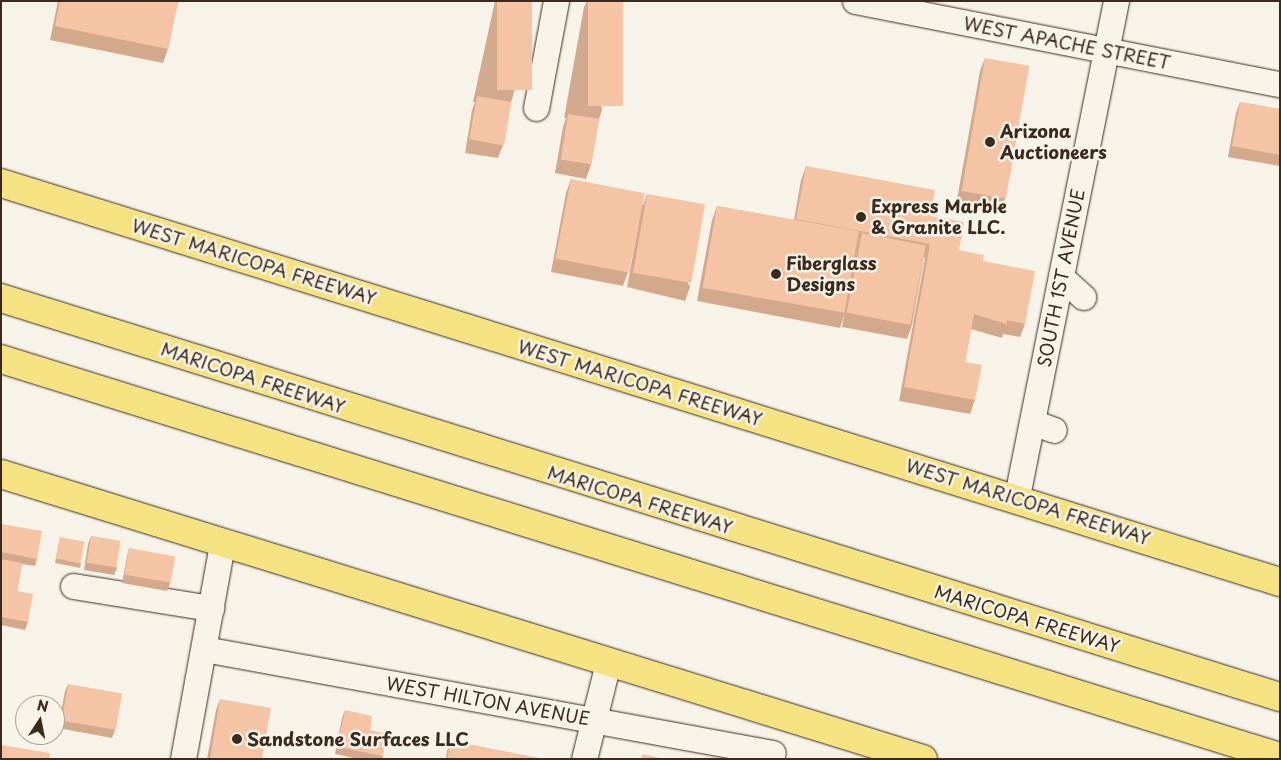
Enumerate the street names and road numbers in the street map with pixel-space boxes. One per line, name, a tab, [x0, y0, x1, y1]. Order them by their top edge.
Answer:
street label: WEST APACHE STREET	[961, 12, 1173, 74]
street label: SOUTH 1ST AVENUE	[1033, 186, 1089, 370]
street label: WEST MARICOPA FREEWAY	[131, 215, 377, 309]
street label: WEST MARICOPA FREEWAY	[517, 336, 763, 430]
street label: MARICOPA FREEWAY	[159, 338, 347, 418]
street label: WEST MARICOPA FREEWAY	[905, 455, 1151, 549]
street label: MARICOPA FREEWAY	[546, 462, 734, 538]
street label: MARICOPA FREEWAY	[933, 581, 1121, 657]
street label: WEST HILTON AVENUE	[384, 672, 592, 730]

